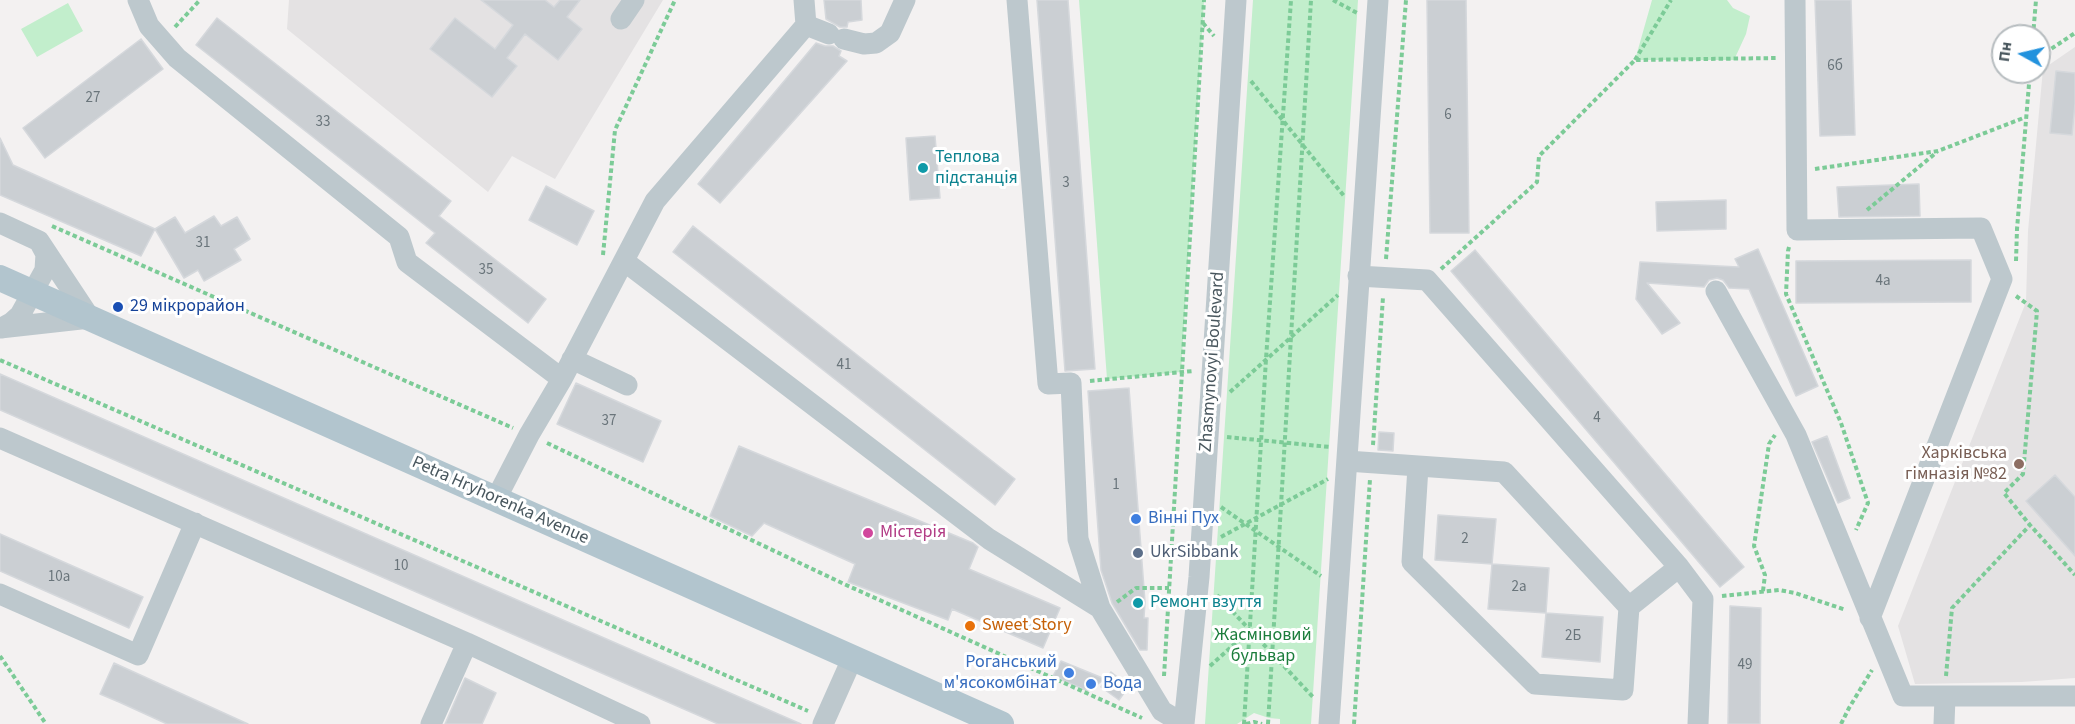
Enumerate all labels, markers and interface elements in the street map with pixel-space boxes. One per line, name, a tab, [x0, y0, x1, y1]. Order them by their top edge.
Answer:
north arrow	[1991, 24, 2051, 84]
text: Пн	[1993, 40, 2017, 63]
house number: 6б	[1827, 58, 1843, 76]
house number: 27	[86, 90, 100, 108]
house number: 6	[1444, 107, 1452, 125]
house number: 33	[316, 114, 330, 132]
place label: Теплова підстанція	[935, 147, 1018, 190]
marker: Теплова підстанція	[916, 161, 930, 175]
house number: 3	[1062, 175, 1070, 193]
house number: 31	[196, 235, 210, 253]
house number: 35	[479, 262, 493, 280]
street label: Zhasmynovyi Boulevard	[1196, 271, 1230, 453]
house number: 4а	[1875, 273, 1891, 291]
place label: 29 мікрорайон	[130, 296, 245, 318]
marker: 29 мікрорайон	[111, 300, 125, 314]
house number: 41	[837, 357, 851, 375]
house number: 4	[1593, 410, 1601, 428]
house number: 37	[602, 413, 616, 431]
place label: Харківська гімназія №82	[1905, 443, 2007, 486]
street label: Petra Hryhorenka Аvenue	[408, 452, 592, 550]
marker: Харківська гімназія №82	[2012, 457, 2026, 471]
house number: 1	[1112, 477, 1120, 495]
place label: Вінні Пух	[1148, 508, 1219, 530]
marker: Вінні Пух	[1129, 512, 1143, 526]
place label: Містерія	[880, 522, 946, 544]
marker: Містерія	[861, 526, 875, 540]
house number: 2	[1461, 531, 1469, 549]
place label: UkrSibbank	[1150, 542, 1238, 564]
marker: UkrSibbank	[1131, 546, 1145, 560]
house number: 10	[394, 558, 408, 576]
house number: 10а	[48, 569, 70, 587]
house number: 2а	[1511, 579, 1527, 597]
place label: Ремонт взуття	[1150, 592, 1262, 614]
marker: Ремонт взуття	[1131, 596, 1145, 610]
place label: Sweet Story	[982, 615, 1072, 637]
marker: Sweet Story	[963, 619, 977, 633]
park label: Жасміновий бульвар	[1214, 625, 1312, 668]
house number: 2Б	[1565, 628, 1581, 646]
place label: Роганський м'ясокомбінат	[944, 652, 1057, 694]
house number: 49	[1738, 657, 1752, 675]
marker: Роганський м'ясокомбінат	[1062, 666, 1076, 680]
place label: Вода	[1103, 673, 1142, 695]
marker: Вода	[1084, 677, 1098, 691]

